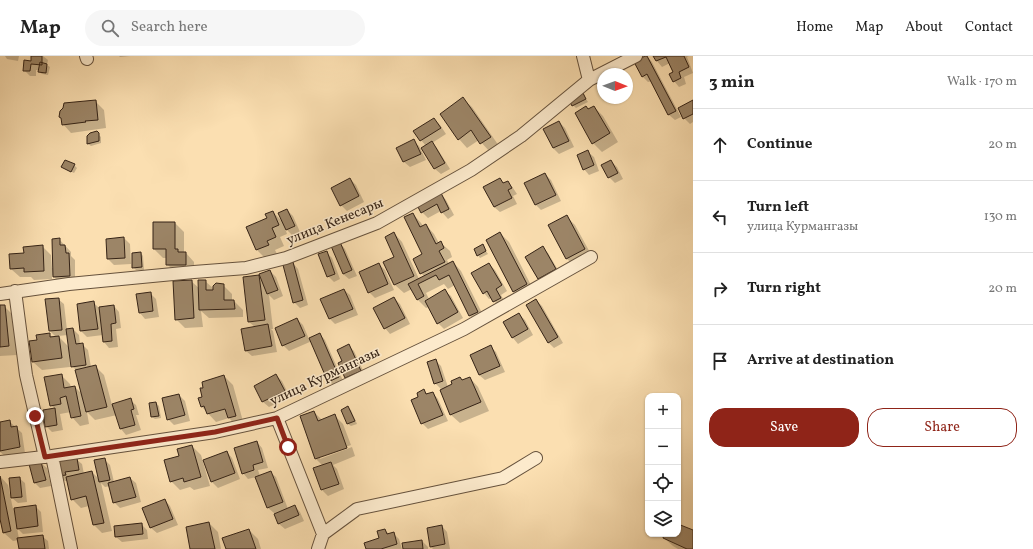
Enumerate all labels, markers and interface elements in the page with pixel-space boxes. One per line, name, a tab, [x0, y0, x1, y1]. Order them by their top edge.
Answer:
search box	[85, 10, 365, 46]
text: Map	[20, 15, 61, 41]
icon: search	[99, 17, 121, 39]
text: Search here	[131, 17, 208, 38]
text: Home	[796, 18, 833, 37]
text: Map	[855, 18, 883, 37]
text: About	[905, 18, 943, 37]
text: Contact	[965, 18, 1013, 37]
north arrow	[597, 68, 633, 104]
text: 3 min	[709, 71, 755, 94]
text: Walk · 170 m	[947, 73, 1017, 91]
icon: ahead	[709, 134, 731, 156]
text: Continue	[747, 134, 812, 155]
text: 20 m	[988, 136, 1017, 154]
street label: улица Кенесары	[284, 194, 387, 250]
text: Turn left	[747, 197, 809, 218]
icon: left	[709, 206, 731, 228]
text: 130 m	[984, 208, 1017, 226]
text: улица Курмангазы	[747, 218, 858, 236]
icon: right	[709, 278, 731, 300]
text: Turn right	[747, 278, 821, 299]
text: 20 m	[988, 280, 1017, 298]
street label: улица Курмангазы	[267, 343, 383, 411]
icon: arrive	[709, 350, 731, 372]
text: Arrive at destination	[747, 350, 894, 371]
map controls	[645, 393, 681, 537]
button: +	[645, 393, 681, 429]
route end	[26, 407, 44, 425]
button: Save	[709, 408, 859, 447]
button: Share	[867, 408, 1017, 447]
button: −	[645, 429, 681, 465]
route start	[279, 438, 297, 456]
button: locate	[645, 465, 681, 501]
button: layers	[645, 501, 681, 537]

